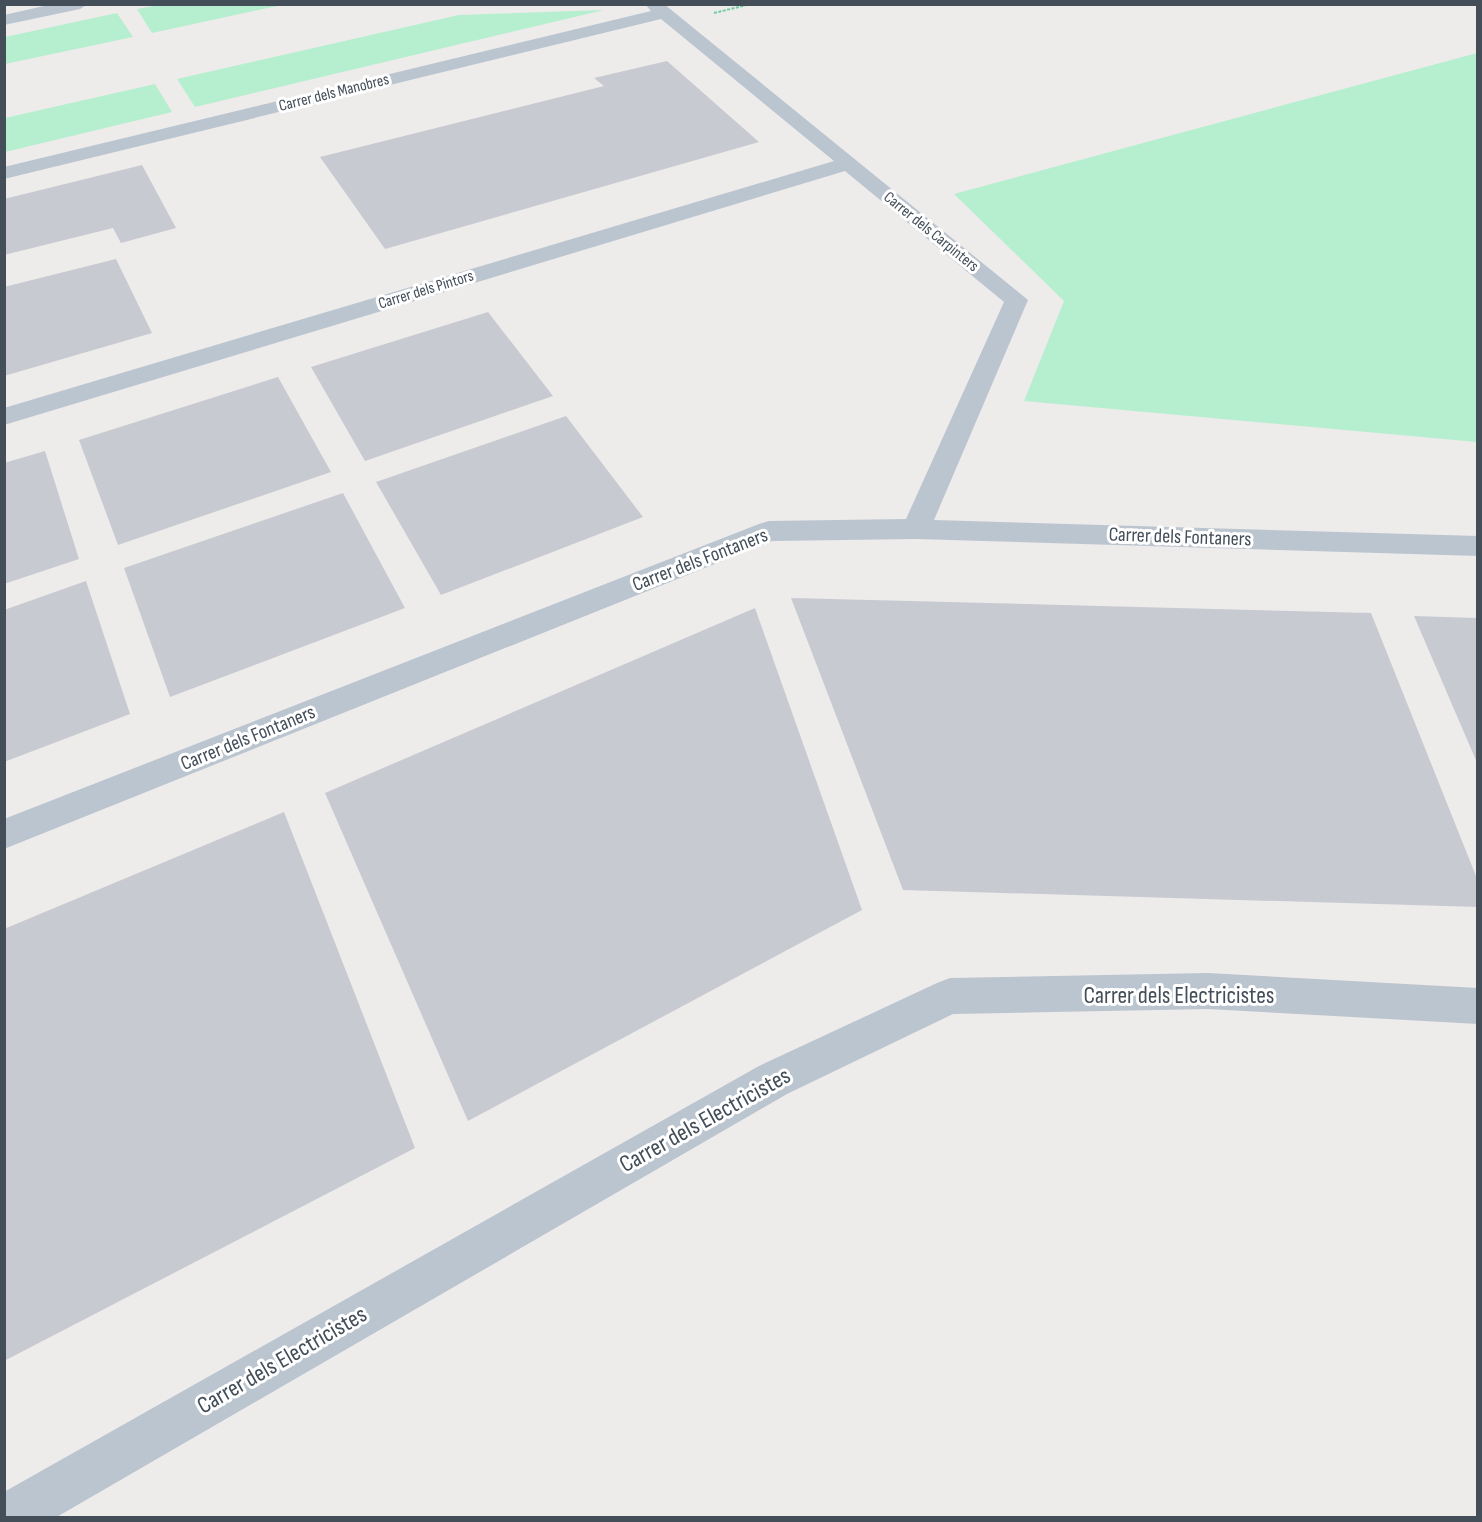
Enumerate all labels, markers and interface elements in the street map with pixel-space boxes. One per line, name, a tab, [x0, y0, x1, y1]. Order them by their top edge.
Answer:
street label: Carrer dels Manobres	[277, 70, 391, 116]
street label: Carrer dels Carpinters	[880, 188, 982, 276]
street label: Carrer dels Pintors	[376, 266, 476, 314]
street label: Carrer dels Fontaners	[629, 523, 771, 597]
street label: Carrer dels Fontaners	[1108, 523, 1252, 551]
street label: Carrer dels Fontaners	[177, 700, 319, 776]
street label: Carrer dels Electricistes	[1084, 981, 1274, 1010]
street label: Carrer dels Electricistes	[614, 1061, 796, 1179]
street label: Carrer dels Electricistes	[192, 1300, 372, 1420]

